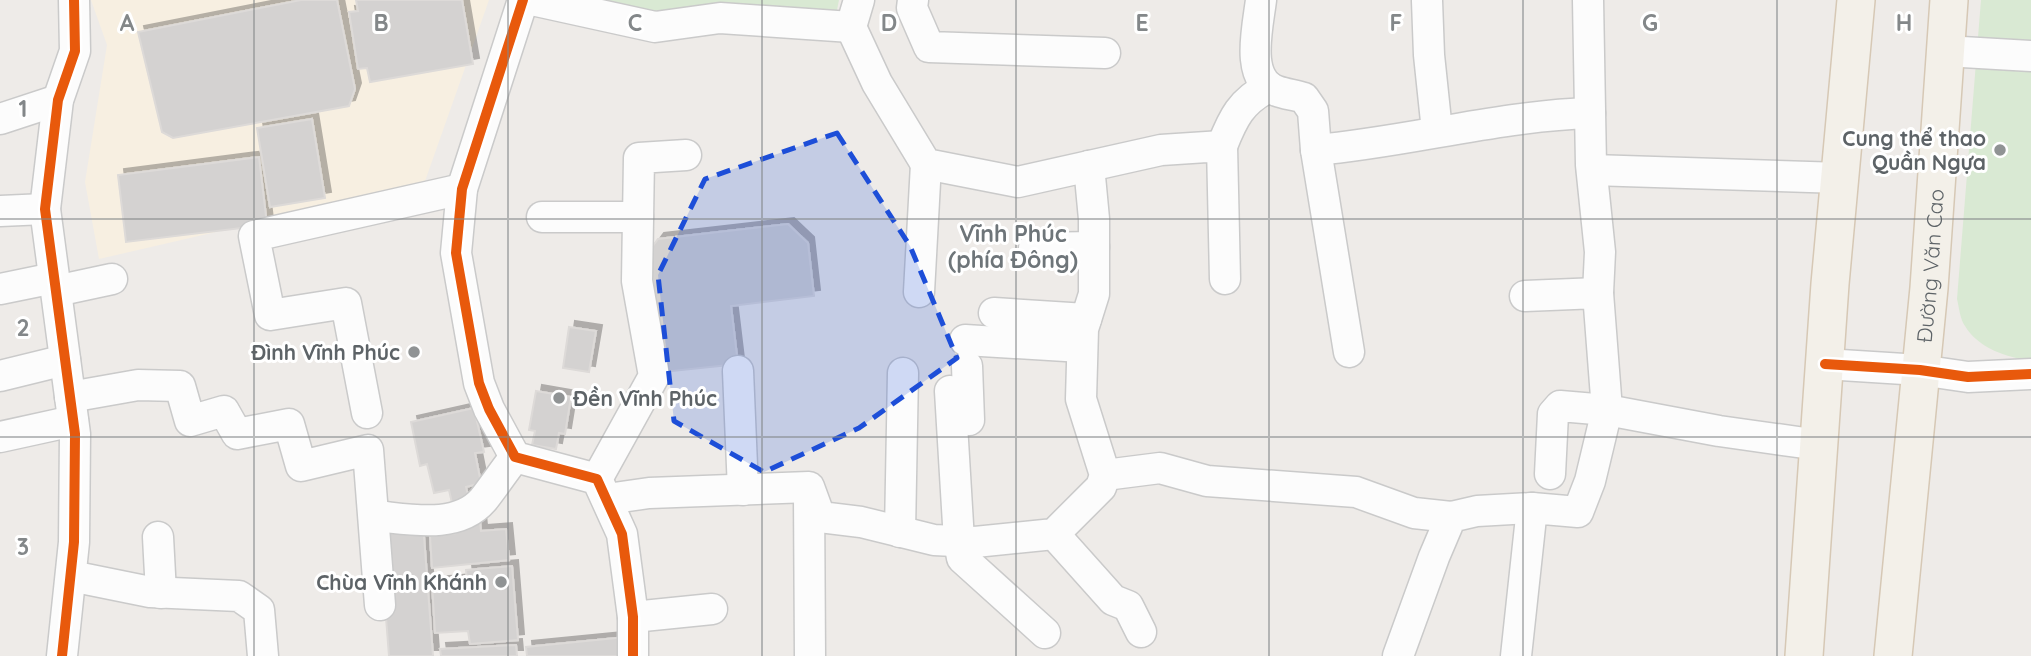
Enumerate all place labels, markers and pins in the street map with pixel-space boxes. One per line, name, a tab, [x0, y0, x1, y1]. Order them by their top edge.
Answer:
place label: Cung thể thao Quần Ngựa	[1842, 125, 1986, 175]
marker: Cung thể thao Quần Ngựa	[1992, 142, 2008, 158]
place label: Đình Vĩnh Phúc	[250, 339, 400, 365]
marker: Đình Vĩnh Phúc	[406, 344, 422, 360]
place label: Đền Vĩnh Phúc	[572, 385, 717, 411]
marker: Đền Vĩnh Phúc	[551, 390, 567, 406]
place label: Chùa Vĩnh Khánh	[316, 569, 487, 595]
marker: Chùa Vĩnh Khánh	[493, 574, 509, 590]

